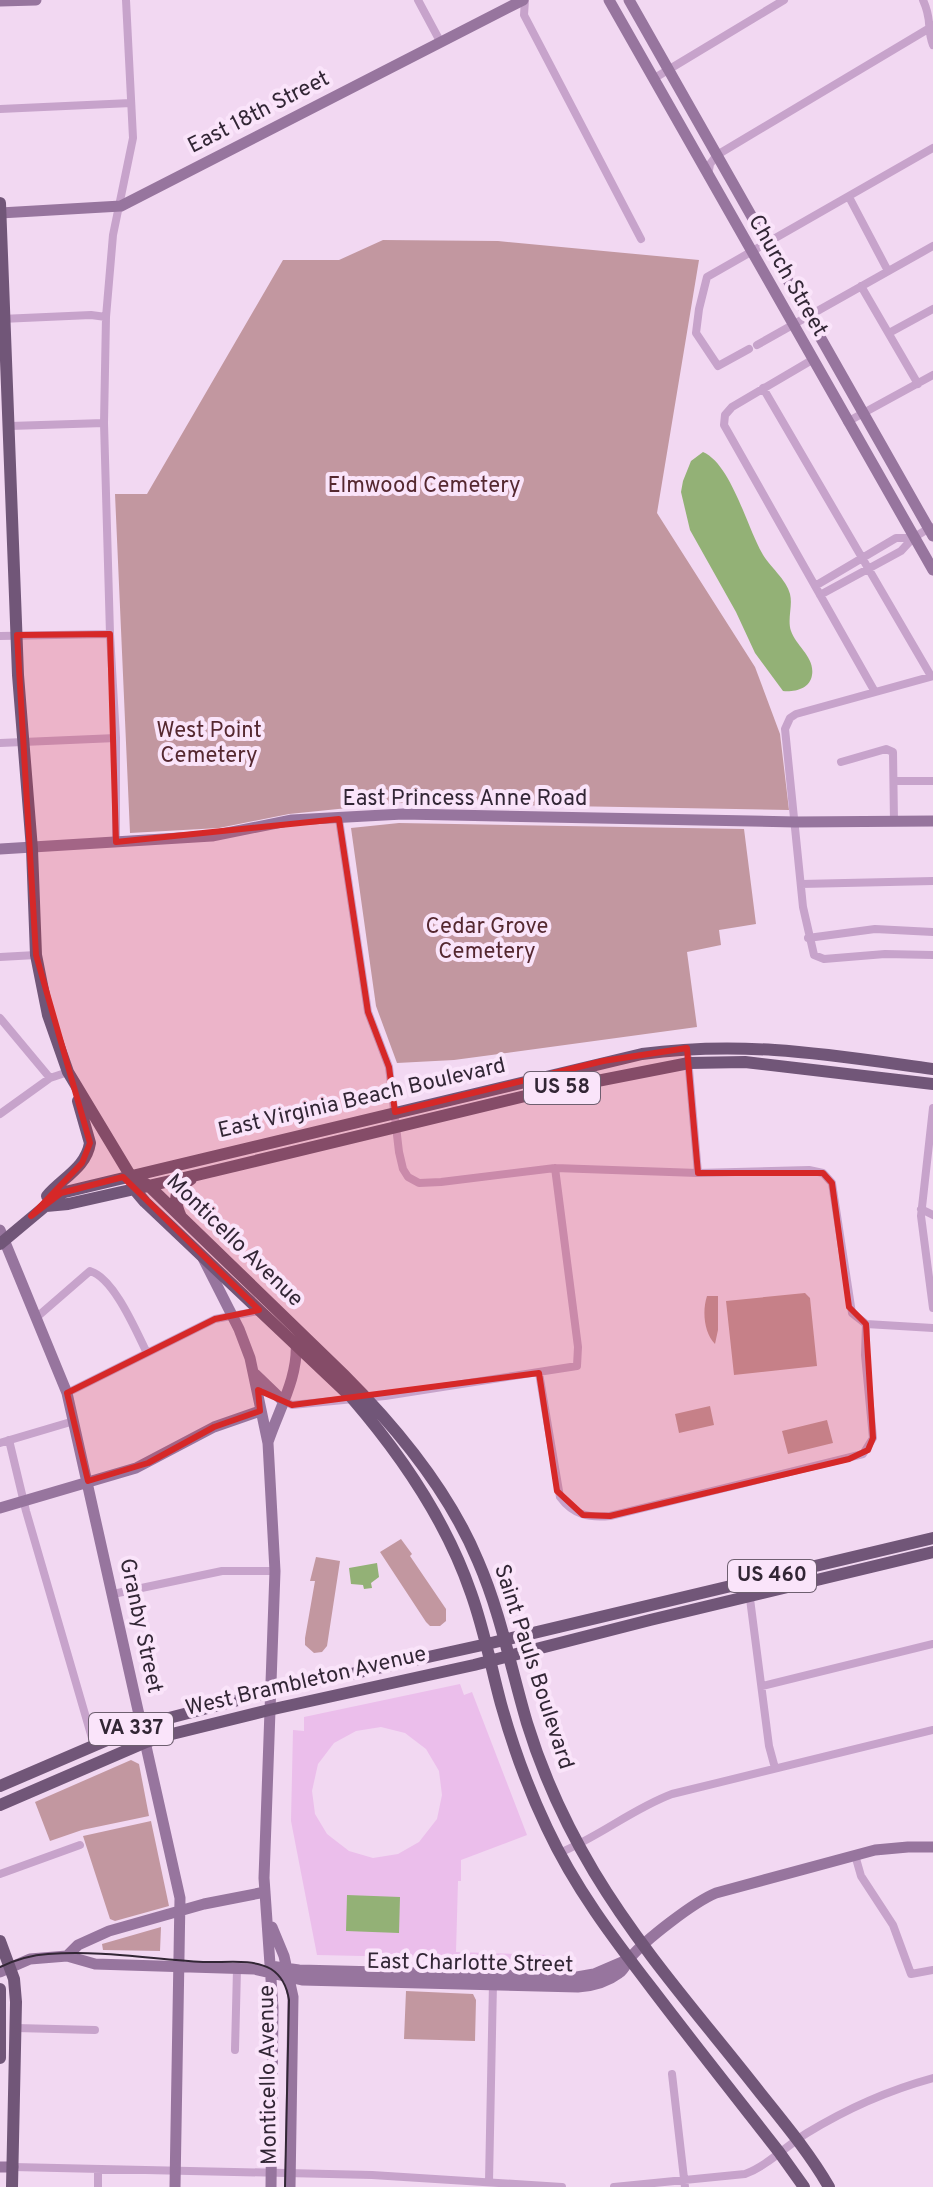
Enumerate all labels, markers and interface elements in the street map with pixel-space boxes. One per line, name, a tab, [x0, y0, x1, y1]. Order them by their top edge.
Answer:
street label: East 18th Street	[184, 66, 334, 160]
street label: Church Street	[741, 210, 833, 342]
park label: Elmwood Cemetery	[327, 473, 521, 500]
park label: West Point Cemetery	[156, 718, 262, 770]
street label: East Princess Anne Road	[343, 786, 587, 813]
park label: Cedar Grove Cemetery	[426, 914, 548, 966]
street label: East Virginia Beach Boulevard	[216, 1053, 508, 1145]
road number: US 58	[524, 1072, 600, 1104]
street label: Monticello Avenue	[160, 1169, 308, 1313]
street label: Granby Street	[113, 1556, 167, 1696]
road number: US 460	[728, 1560, 816, 1592]
street label: Saint Pauls Boulevard	[487, 1561, 579, 1773]
street label: West Brambleton Avenue	[183, 1641, 429, 1723]
road number: VA 337	[89, 1713, 173, 1745]
street label: East Charlotte Street	[366, 1949, 574, 1979]
street label: Monticello Avenue	[254, 1985, 284, 2165]

